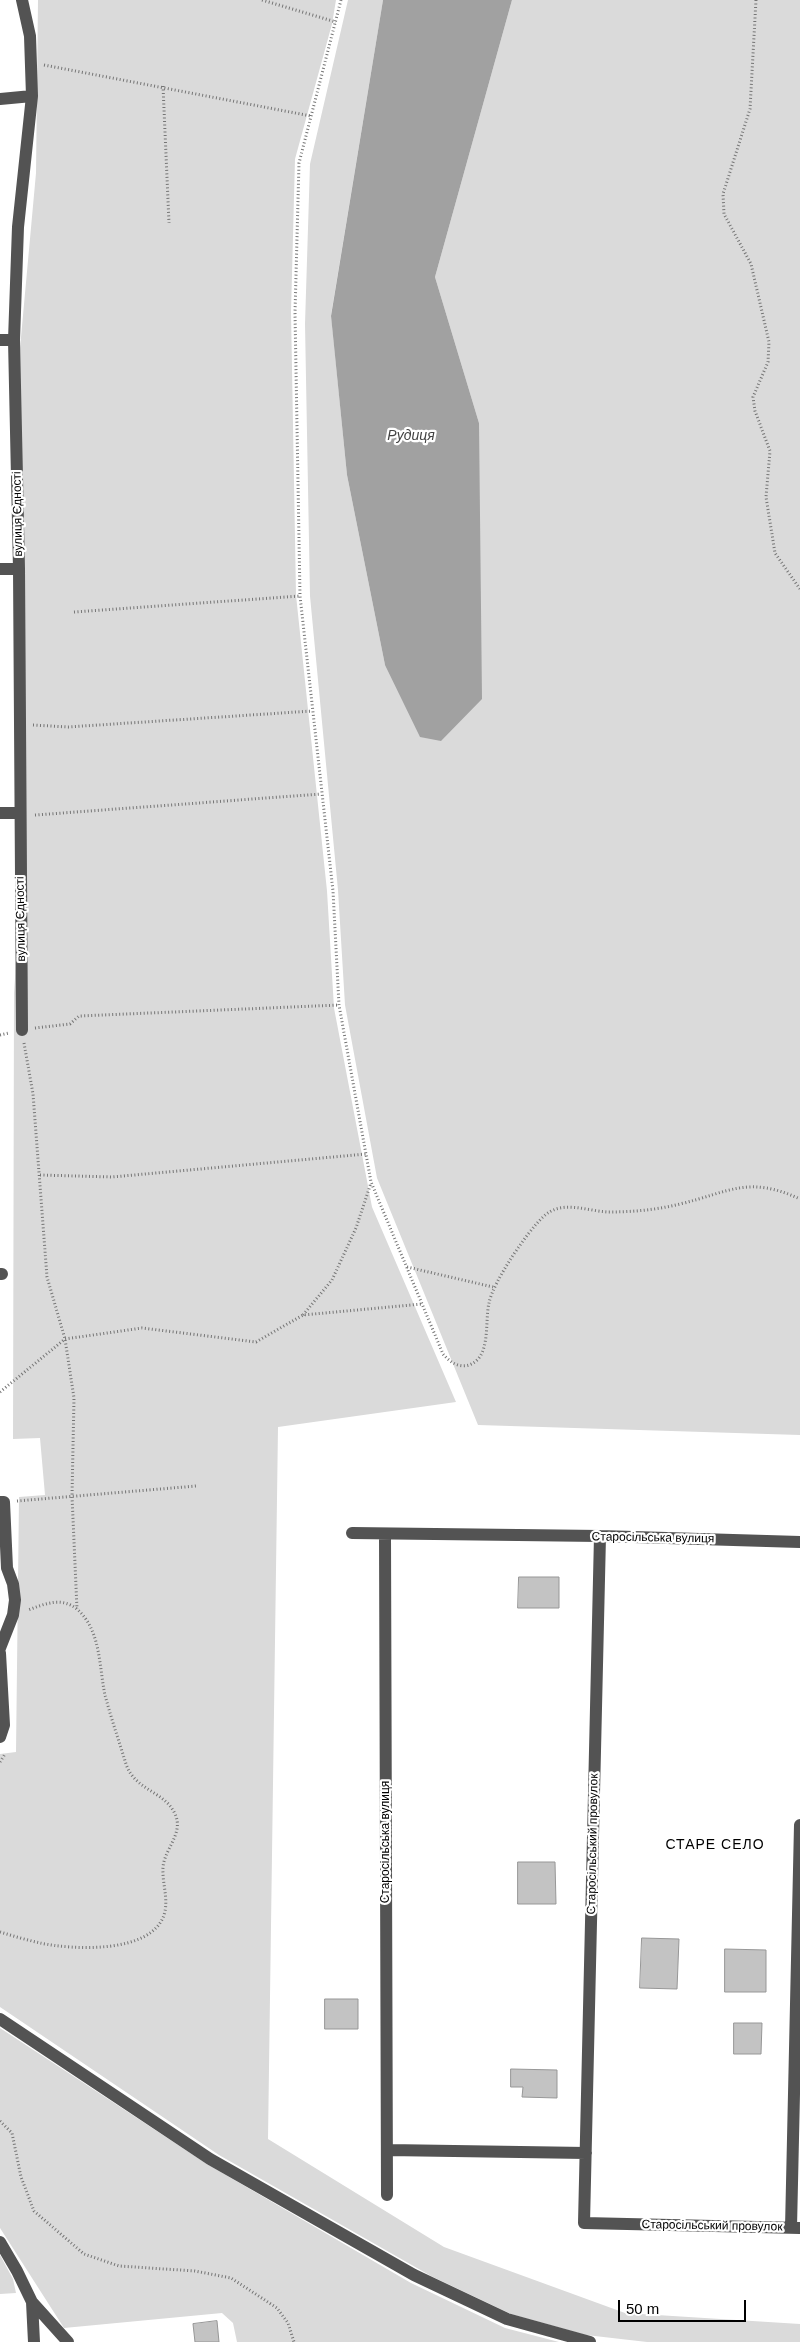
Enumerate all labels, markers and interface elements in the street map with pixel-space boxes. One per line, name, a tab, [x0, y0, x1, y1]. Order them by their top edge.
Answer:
water label: Рудиця	[387, 428, 435, 444]
street label: вулиця Єдності	[10, 471, 26, 557]
street label: вулиця Єдності	[13, 876, 29, 962]
street label: Старосільська вулиця	[592, 1530, 714, 1546]
street label: Старосільський провулок	[585, 1773, 601, 1915]
street label: Старосільська вулиця	[379, 1781, 393, 1903]
district label: СТАРЕ СЕЛО	[664, 1837, 766, 1853]
street label: Старосільський провулок	[641, 2218, 783, 2234]
scale bar	[620, 2290, 748, 2322]
text: 50 m	[626, 2300, 659, 2317]

